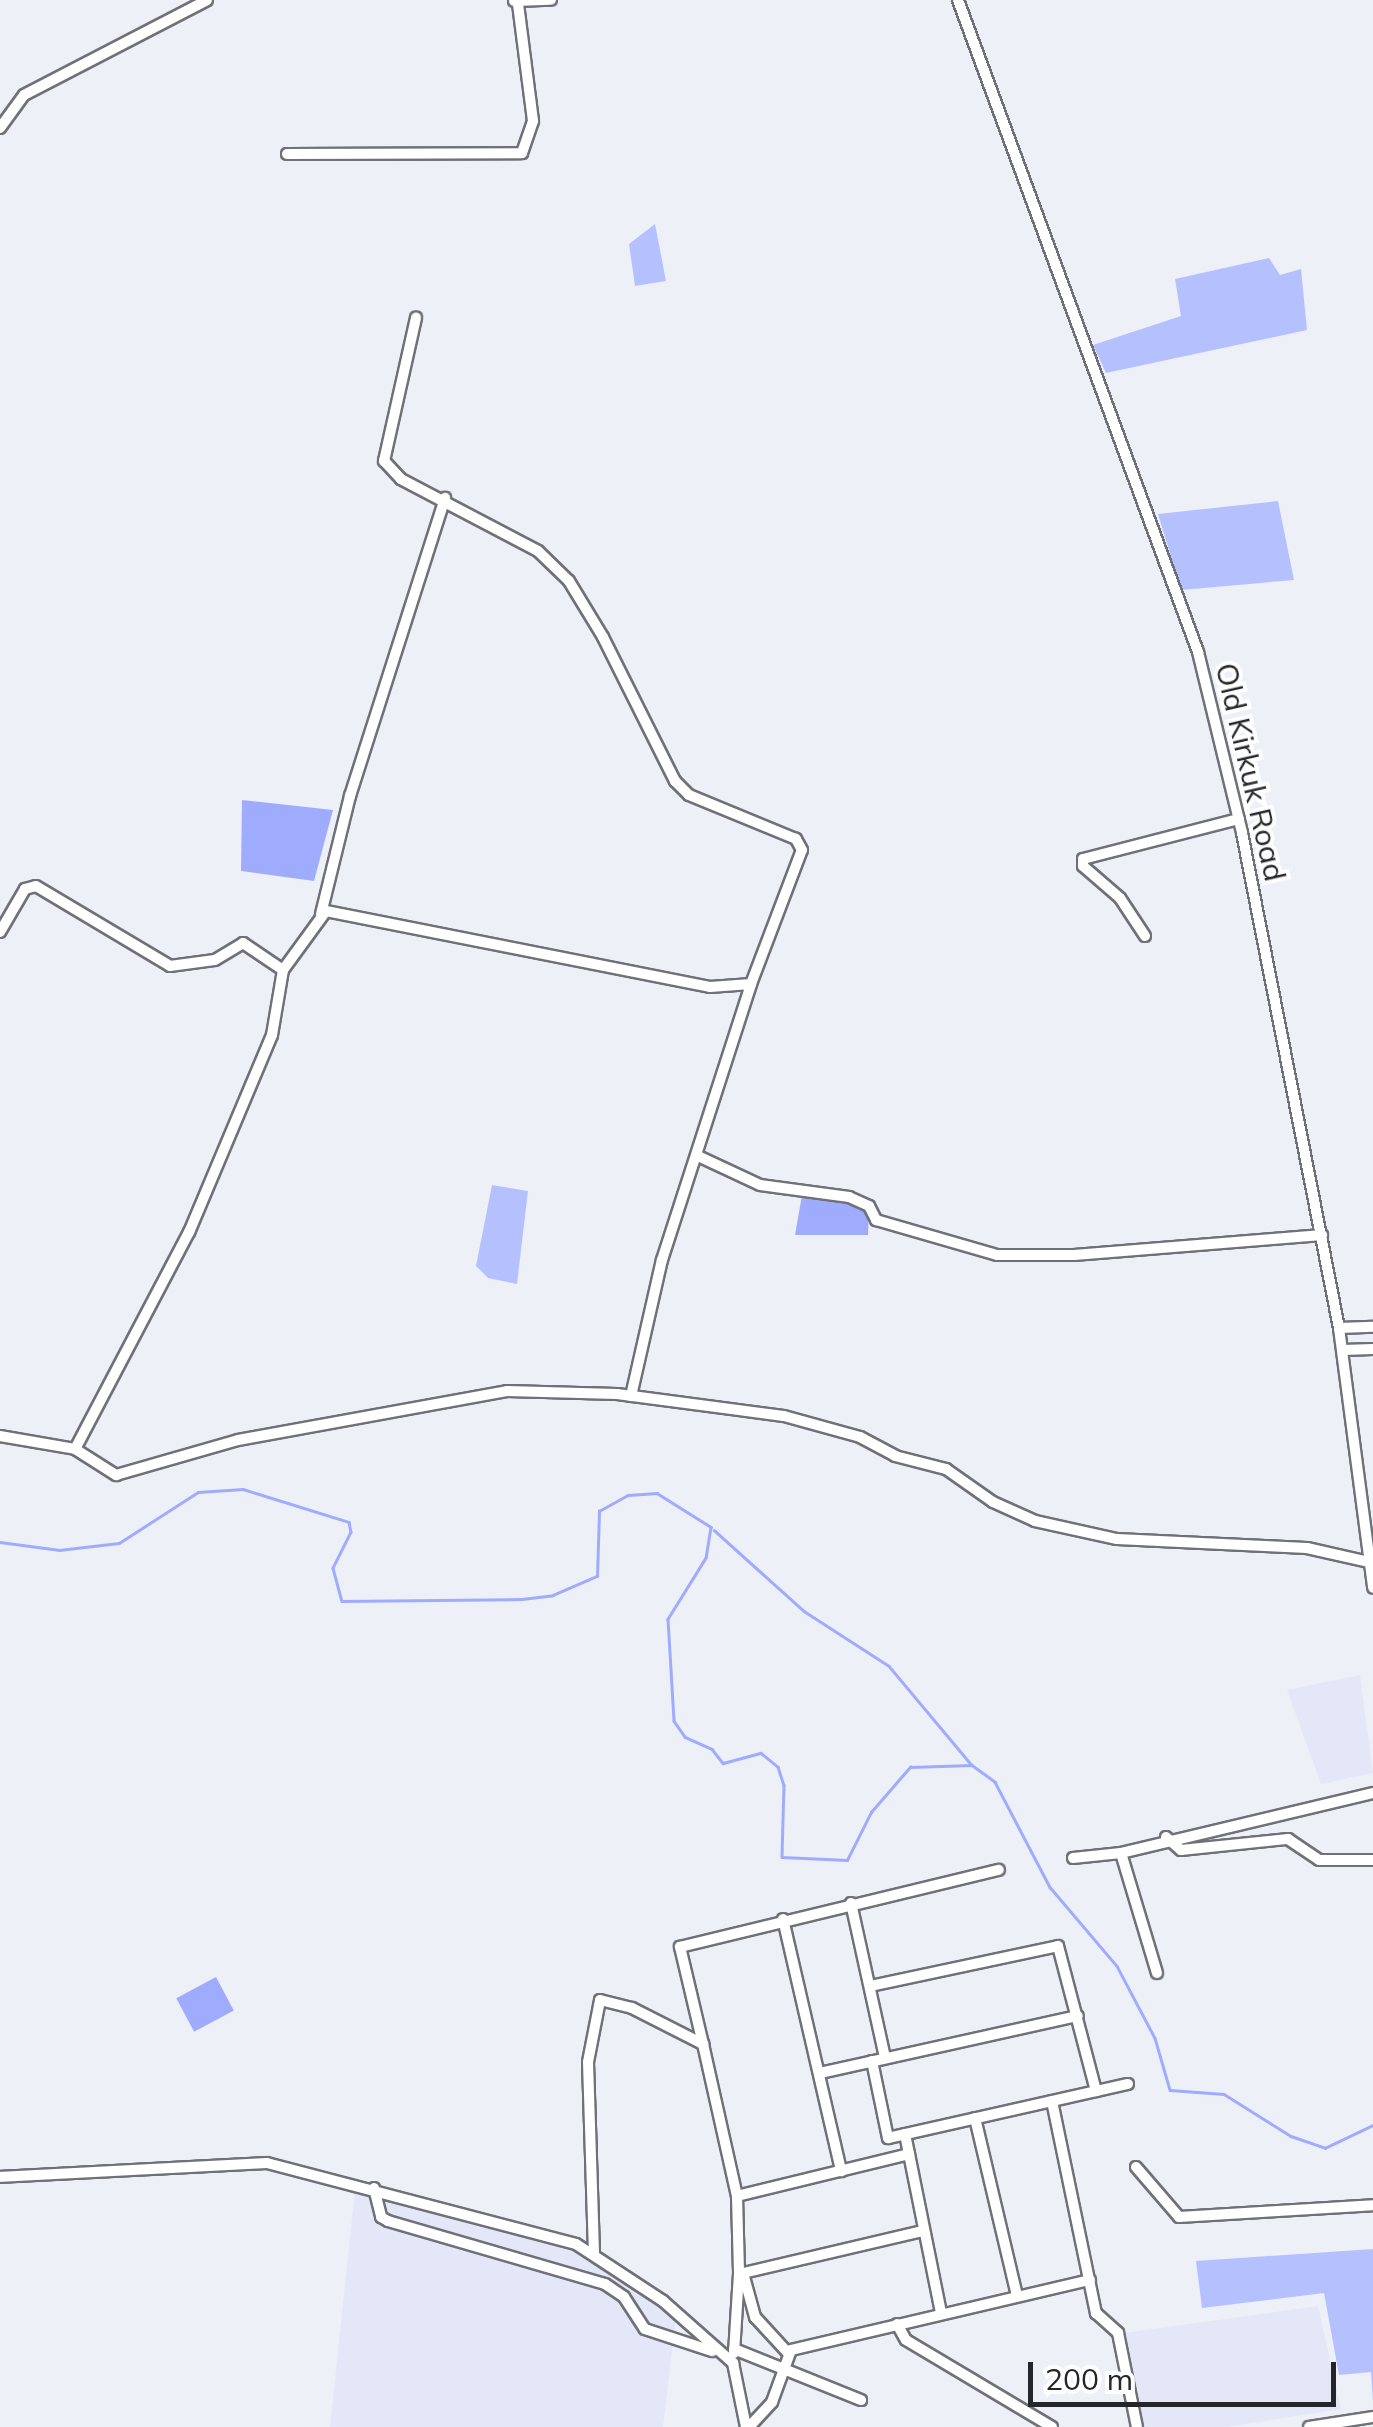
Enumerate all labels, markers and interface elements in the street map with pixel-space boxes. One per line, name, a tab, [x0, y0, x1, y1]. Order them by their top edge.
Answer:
street label: Old Kirkuk Road	[1208, 659, 1294, 885]
scale bar	[1033, 2342, 1340, 2404]
text: 200 m	[1045, 2360, 1133, 2398]

